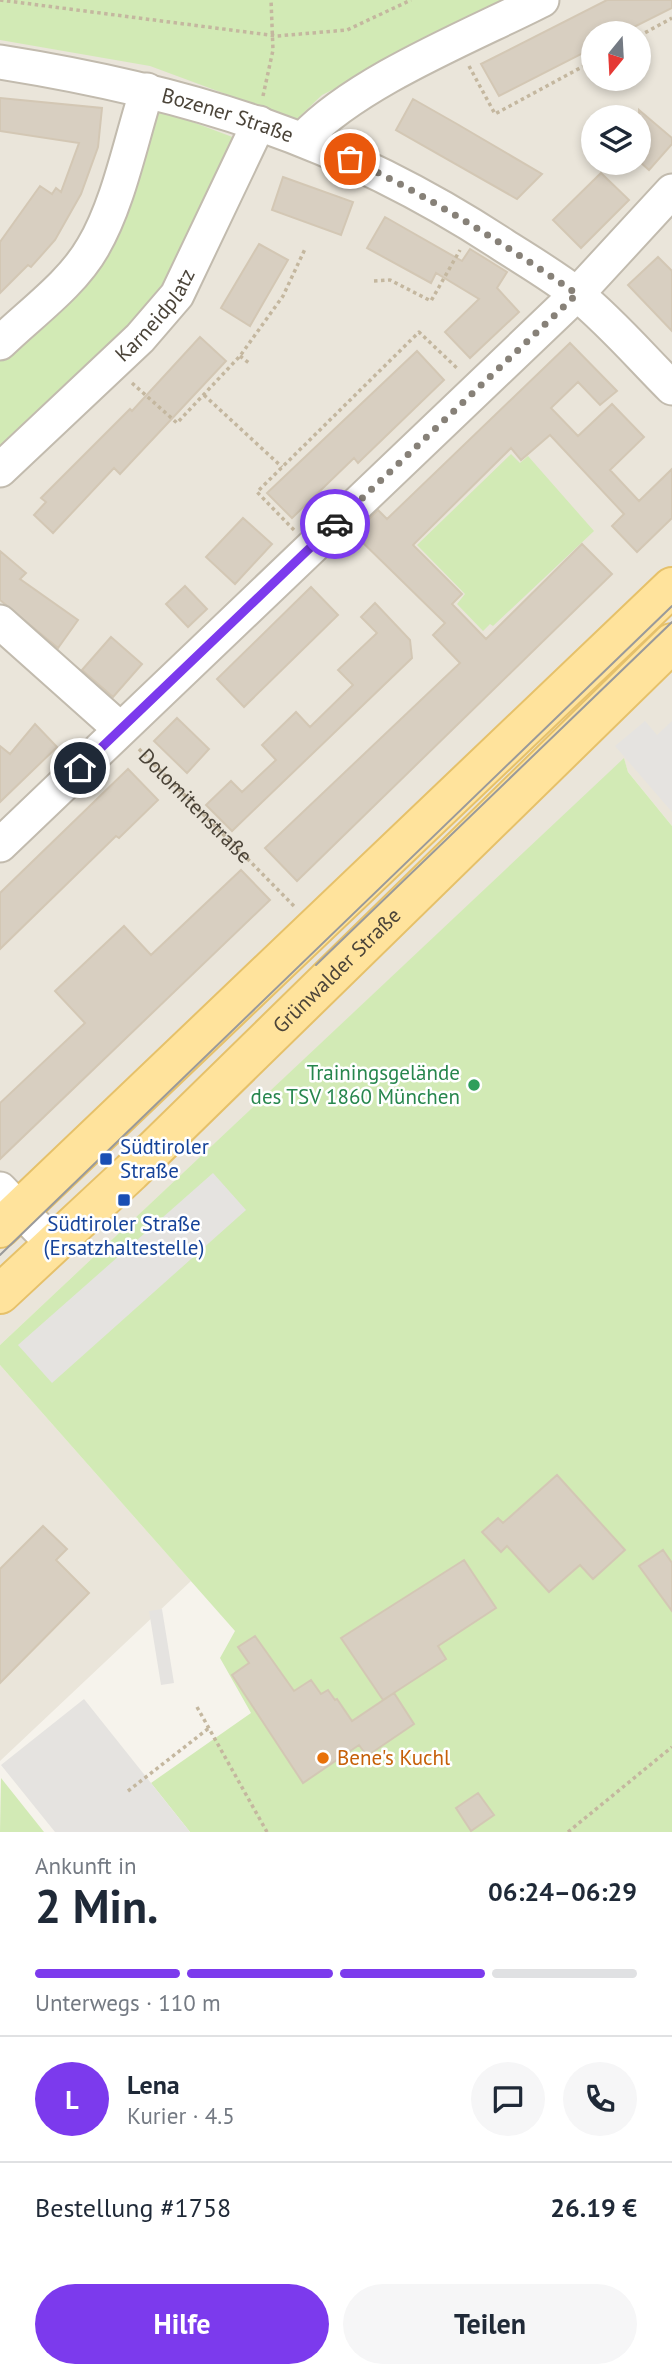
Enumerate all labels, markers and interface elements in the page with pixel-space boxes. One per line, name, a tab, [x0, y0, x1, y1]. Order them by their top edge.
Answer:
north arrow	[581, 21, 651, 91]
map controls	[581, 21, 651, 175]
street label: Bozener Straße	[159, 81, 298, 148]
button: layers	[581, 105, 651, 175]
pin	[320, 129, 380, 189]
icon: bag	[331, 140, 369, 178]
street label: Karneidplatz	[109, 264, 201, 367]
courier	[300, 489, 370, 559]
icon: car	[316, 505, 354, 543]
pin	[50, 738, 110, 798]
street label: Dolomitenstraße	[133, 742, 258, 869]
icon: home	[61, 749, 99, 787]
street label: Grünwalder Straße	[267, 902, 406, 1039]
place label: Trainingsgelände des TSV 1860 München	[251, 1059, 460, 1110]
marker: Trainingsgelände des TSV 1860 München	[466, 1077, 482, 1093]
place label: Südtiroler Straße	[120, 1133, 209, 1184]
marker: Südtiroler Straße	[98, 1151, 114, 1167]
marker: Südtiroler Straße (Ersatzhaltestelle)	[116, 1192, 132, 1208]
place label: Südtiroler Straße (Ersatzhaltestelle)	[44, 1210, 204, 1261]
place label: Bene's Kuchl	[337, 1744, 450, 1771]
marker: Bene's Kuchl	[315, 1750, 331, 1766]
text: Ankunft in	[35, 1851, 137, 1880]
text: 06:24–06:29	[488, 1875, 637, 1908]
text: 2 Min.	[35, 1876, 158, 1936]
text: Unterwegs · 110 m	[35, 1988, 221, 2017]
button: chat	[471, 2062, 545, 2136]
button: phone	[563, 2062, 637, 2136]
text: Lena	[127, 2068, 180, 2101]
text: L	[65, 2083, 79, 2116]
text: Kurier · 4.5	[127, 2101, 235, 2130]
text: Bestellung #1758	[35, 2191, 231, 2224]
text: 26.19 €	[550, 2191, 637, 2224]
button: Hilfe	[35, 2284, 329, 2364]
button: Teilen	[343, 2284, 637, 2364]

